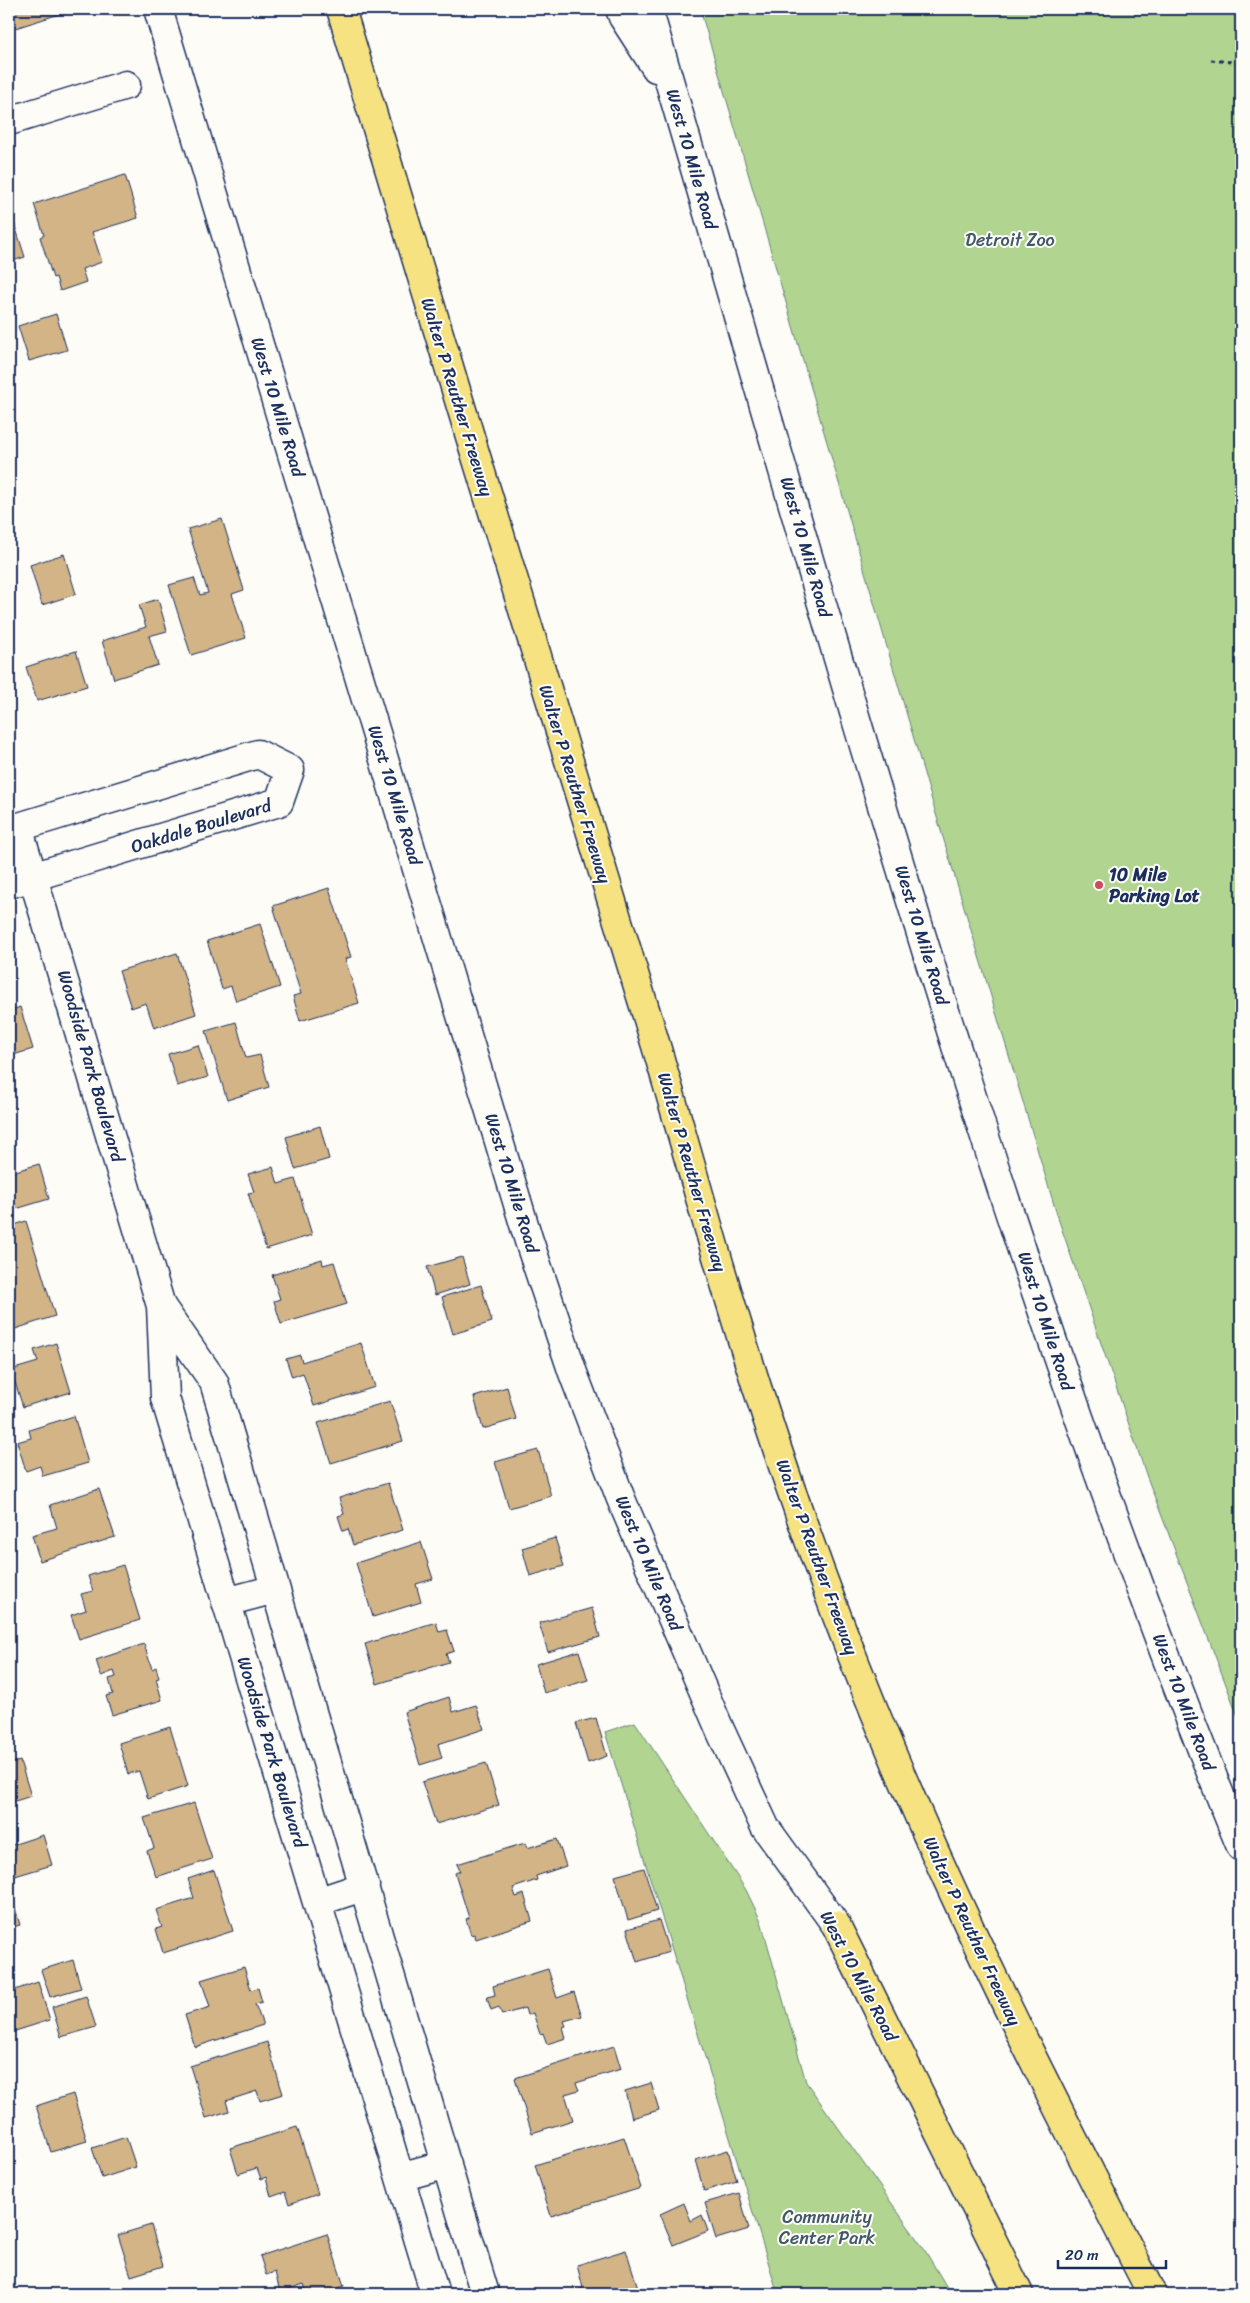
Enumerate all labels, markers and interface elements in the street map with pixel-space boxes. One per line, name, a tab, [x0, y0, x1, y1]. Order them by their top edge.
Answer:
street label: West 10 Mile Road	[657, 85, 728, 234]
park label: Detroit Zoo	[965, 224, 1055, 256]
street label: Walter P Reuther Freeway	[412, 294, 503, 501]
street label: West 10 Mile Road	[242, 333, 315, 482]
street label: West 10 Mile Road	[771, 473, 842, 622]
street label: Walter P Reuther Freeway	[530, 681, 621, 888]
street label: West 10 Mile Road	[359, 721, 432, 870]
street label: Oakdale Boulevard	[127, 789, 277, 863]
place label: 10 Mile Parking Lot	[1109, 859, 1200, 912]
street label: West 10 Mile Road	[886, 861, 959, 1010]
marker: 10 Mile Parking Lot	[1093, 879, 1105, 891]
street label: Woodside Park Boulevard	[48, 966, 134, 1167]
street label: Walter P Reuther Freeway	[648, 1068, 736, 1276]
street label: West 10 Mile Road	[476, 1109, 549, 1258]
street label: West 10 Mile Road	[1008, 1247, 1084, 1396]
street label: Walter P Reuther Freeway	[767, 1455, 868, 1660]
street label: West 10 Mile Road	[606, 1490, 693, 1637]
street label: West 10 Mile Road	[1143, 1629, 1225, 1777]
street label: Woodside Park Boulevard	[228, 1652, 317, 1853]
street label: Walter P Reuther Freeway	[914, 1831, 1030, 2032]
street label: West 10 Mile Road	[811, 1905, 908, 2049]
park label: Community Center Park	[779, 2201, 876, 2254]
scale bar	[1058, 2238, 1165, 2270]
text: 20 m	[1065, 2242, 1099, 2268]

